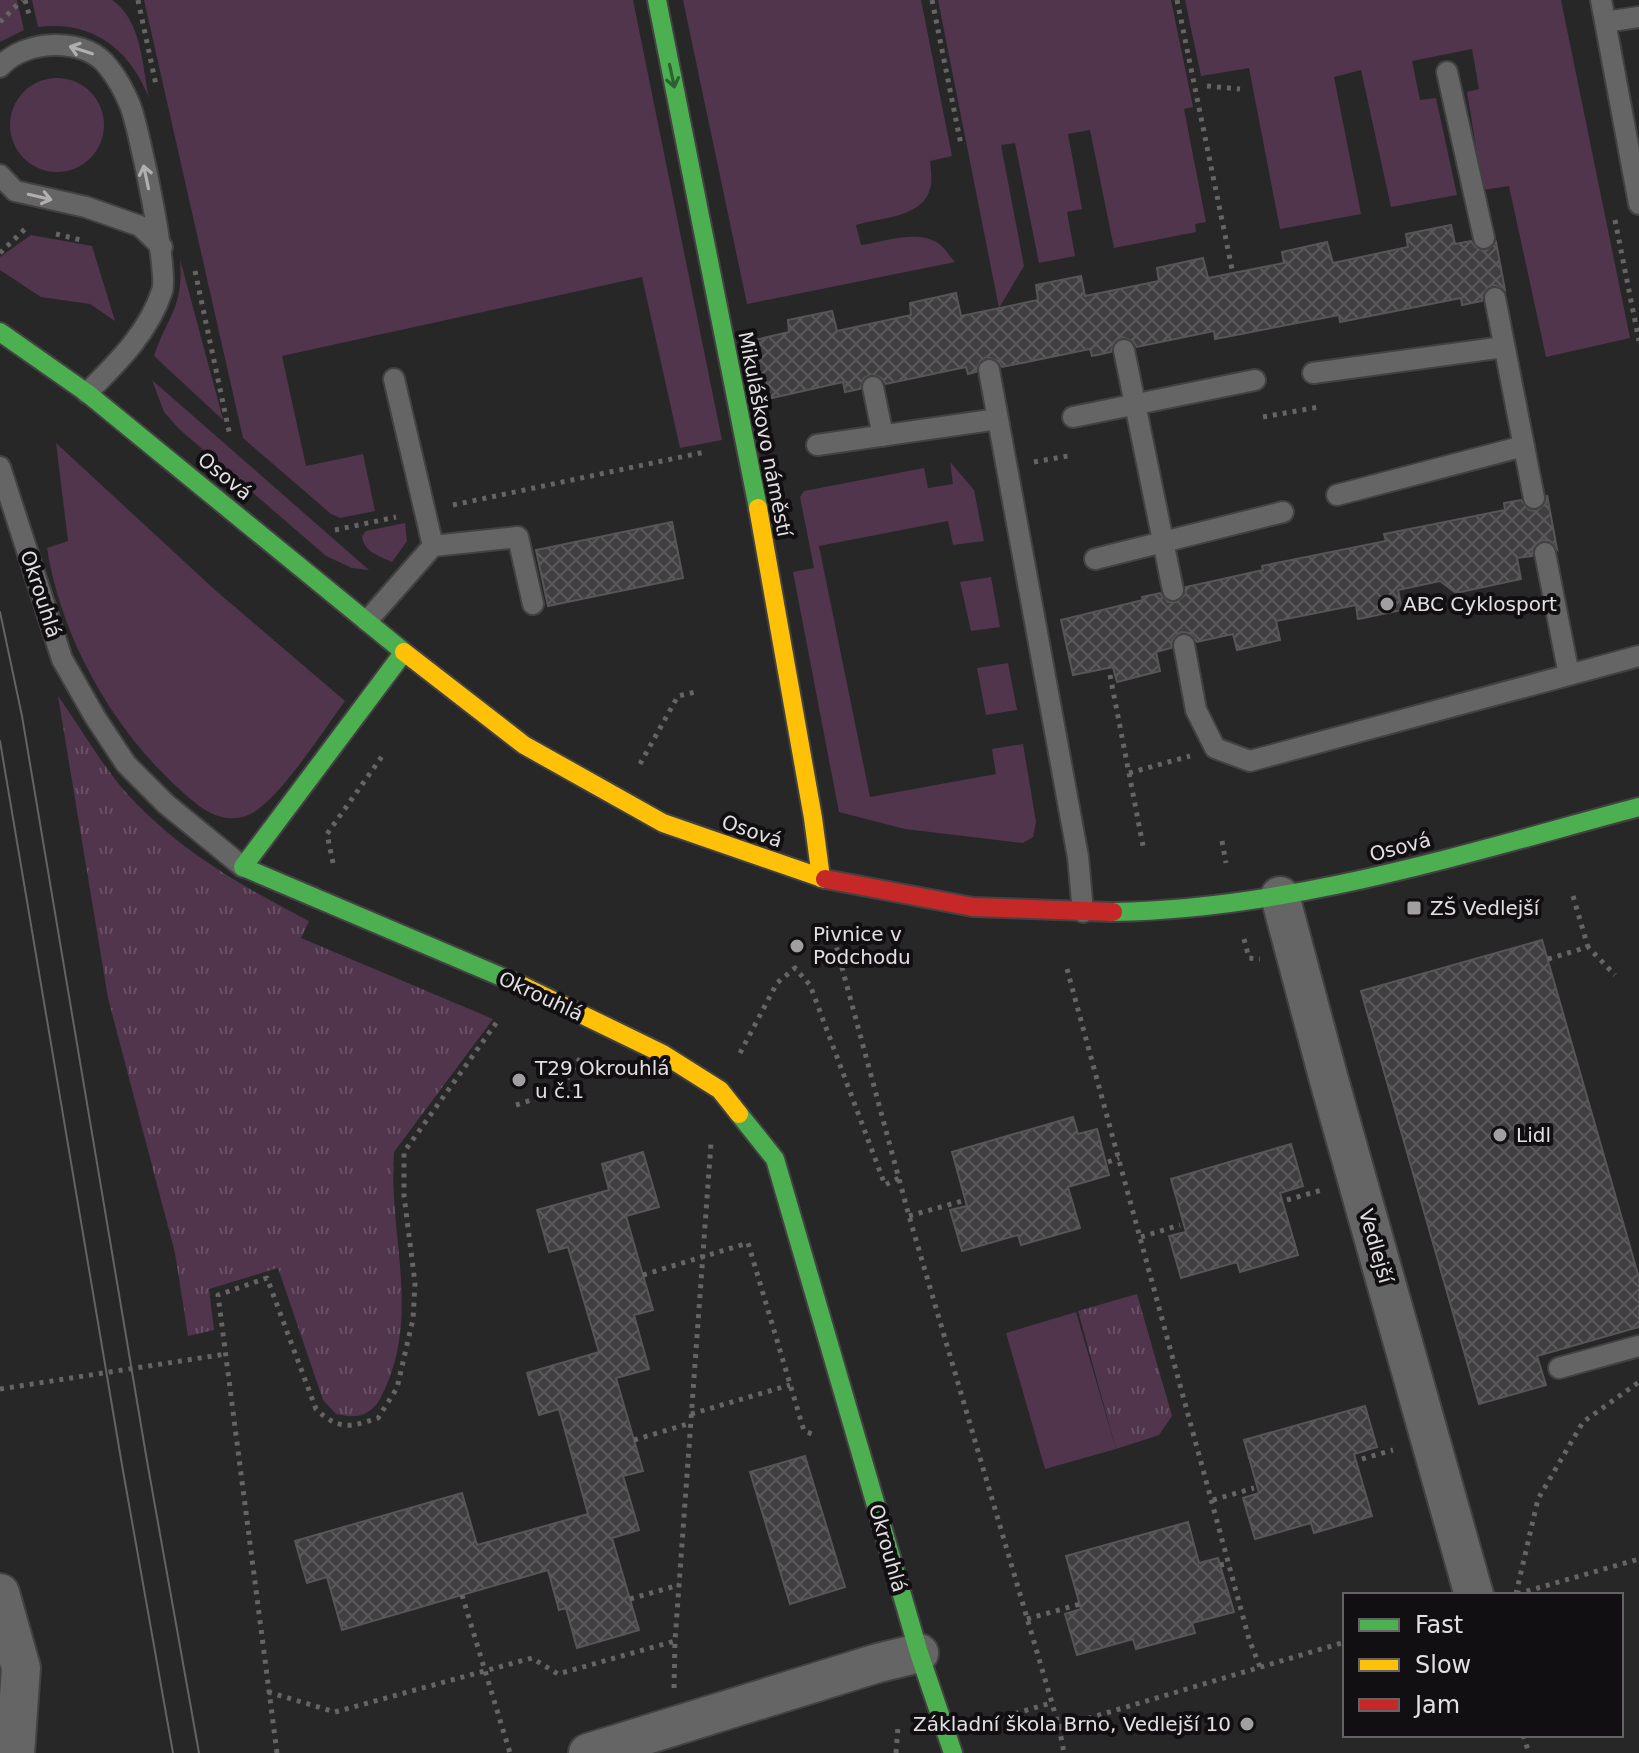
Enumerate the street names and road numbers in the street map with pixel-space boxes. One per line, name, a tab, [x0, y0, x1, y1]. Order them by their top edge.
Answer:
street label: Mikuláškovo náměstí	[733, 329, 797, 540]
street label: Osová	[193, 447, 257, 505]
street label: Okrouhlá	[16, 547, 66, 641]
street label: Osová	[719, 809, 785, 853]
street label: Osová	[1367, 827, 1433, 867]
street label: Okrouhlá	[495, 966, 587, 1026]
street label: Vedlejší	[1354, 1206, 1398, 1287]
street label: Okrouhlá	[864, 1501, 912, 1595]

